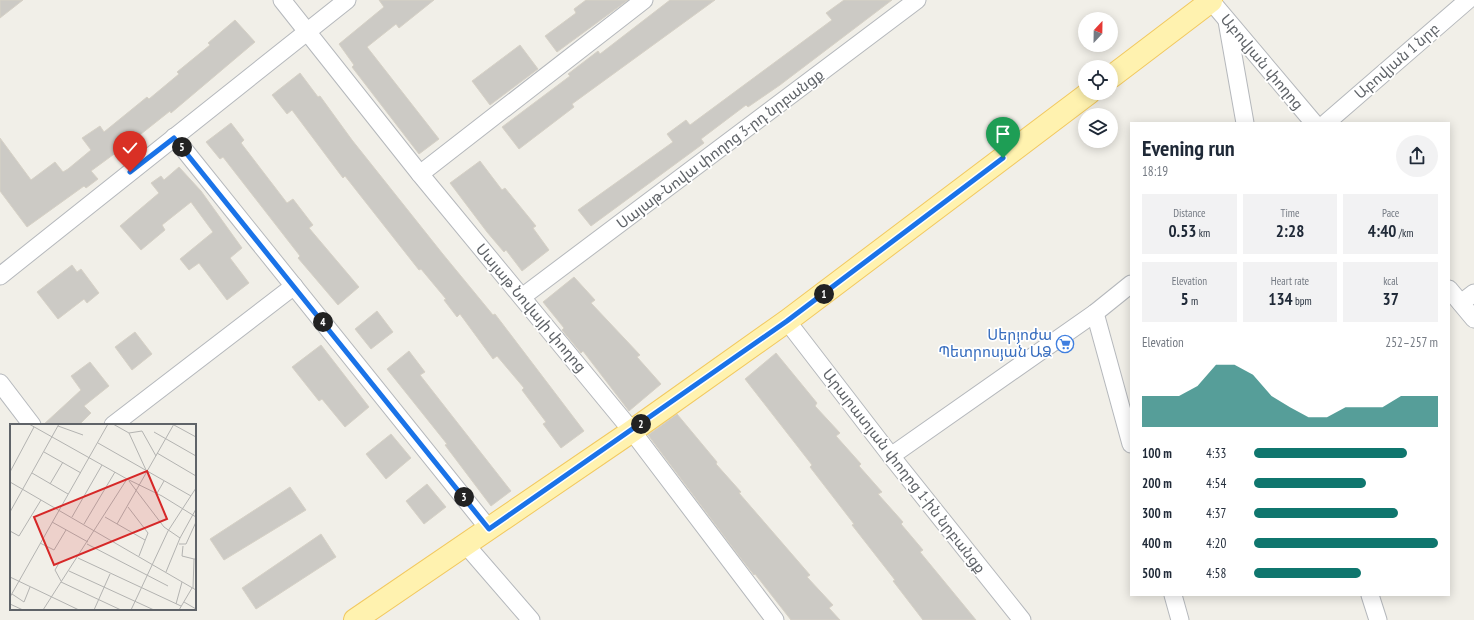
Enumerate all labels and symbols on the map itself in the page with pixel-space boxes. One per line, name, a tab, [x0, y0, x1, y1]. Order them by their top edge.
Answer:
street label: Աբովյան փողոց	[1217, 10, 1308, 113]
north arrow	[1078, 12, 1118, 52]
street label: Աբովյան 1 նրբ	[1350, 19, 1443, 103]
street label: Սայաթ-Նովա փողոց 3-րդ նրբանցք	[612, 64, 827, 233]
pin	[986, 117, 1020, 158]
pin	[113, 131, 147, 172]
pin: 5	[172, 137, 192, 157]
street label: Սայաթ Նովայի փողոց	[472, 239, 591, 376]
pin: 1	[814, 284, 834, 304]
pin: 4	[313, 312, 333, 332]
place label: Սերյոժա Պետրոսյան ԱՁ	[938, 325, 1052, 361]
supermarket icon: Սերյոժա Պետրոսյան ԱՁ	[1055, 334, 1075, 354]
street label: Արարատյան փողոց 1-ին նրբանցք	[819, 365, 990, 577]
pin: 2	[631, 414, 651, 434]
inset map	[10, 424, 196, 610]
pin: 3	[454, 487, 474, 507]

